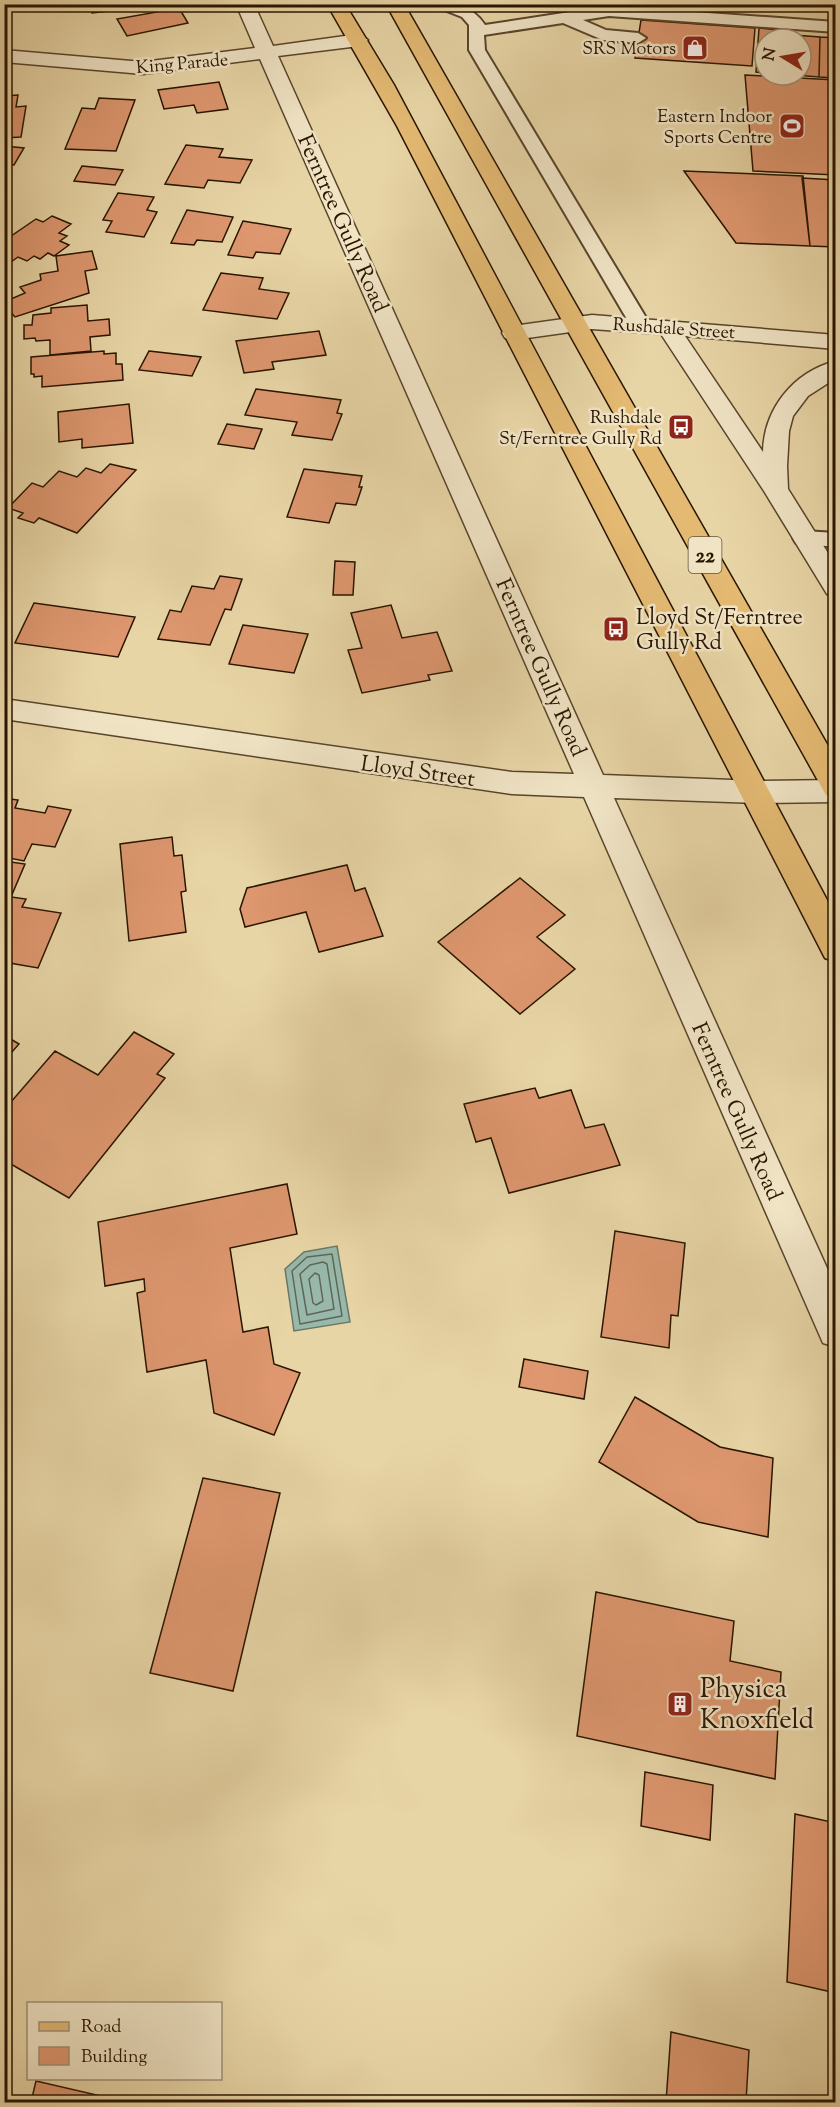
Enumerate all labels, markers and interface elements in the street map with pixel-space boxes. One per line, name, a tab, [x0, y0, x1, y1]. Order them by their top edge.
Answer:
north arrow	[753, 27, 813, 87]
shop icon: SRS Motors	[680, 33, 710, 63]
place label: SRS Motors	[582, 37, 676, 63]
text: N	[758, 46, 783, 63]
street label: King Parade	[135, 48, 229, 82]
place label: Eastern Indoor Sports Centre	[657, 105, 772, 152]
sports icon: Eastern Indoor Sports Centre	[777, 111, 807, 141]
street label: Ferntree Gully Road	[288, 130, 395, 318]
street label: Rushdale Street	[612, 313, 736, 347]
place label: Rushdale St/Ferntree Gully Rd	[499, 406, 662, 453]
bus stop icon: Rushdale St/Ferntree Gully Rd	[666, 412, 696, 442]
road number: 22	[688, 537, 722, 573]
street label: Ferntree Gully Road	[486, 574, 593, 762]
place label: Lloyd St/Ferntree Gully Rd	[636, 603, 803, 660]
bus stop icon: Lloyd St/Ferntree Gully Rd	[601, 614, 631, 644]
street label: Lloyd Street	[358, 749, 477, 797]
street label: Ferntree Gully Road	[682, 1018, 789, 1206]
place label: Physica Knoxfield	[700, 1671, 814, 1741]
building icon: Physica Knoxfield	[665, 1689, 695, 1719]
legend	[27, 2002, 222, 2080]
text: Road	[81, 2015, 121, 2041]
text: Building	[81, 2045, 147, 2071]

